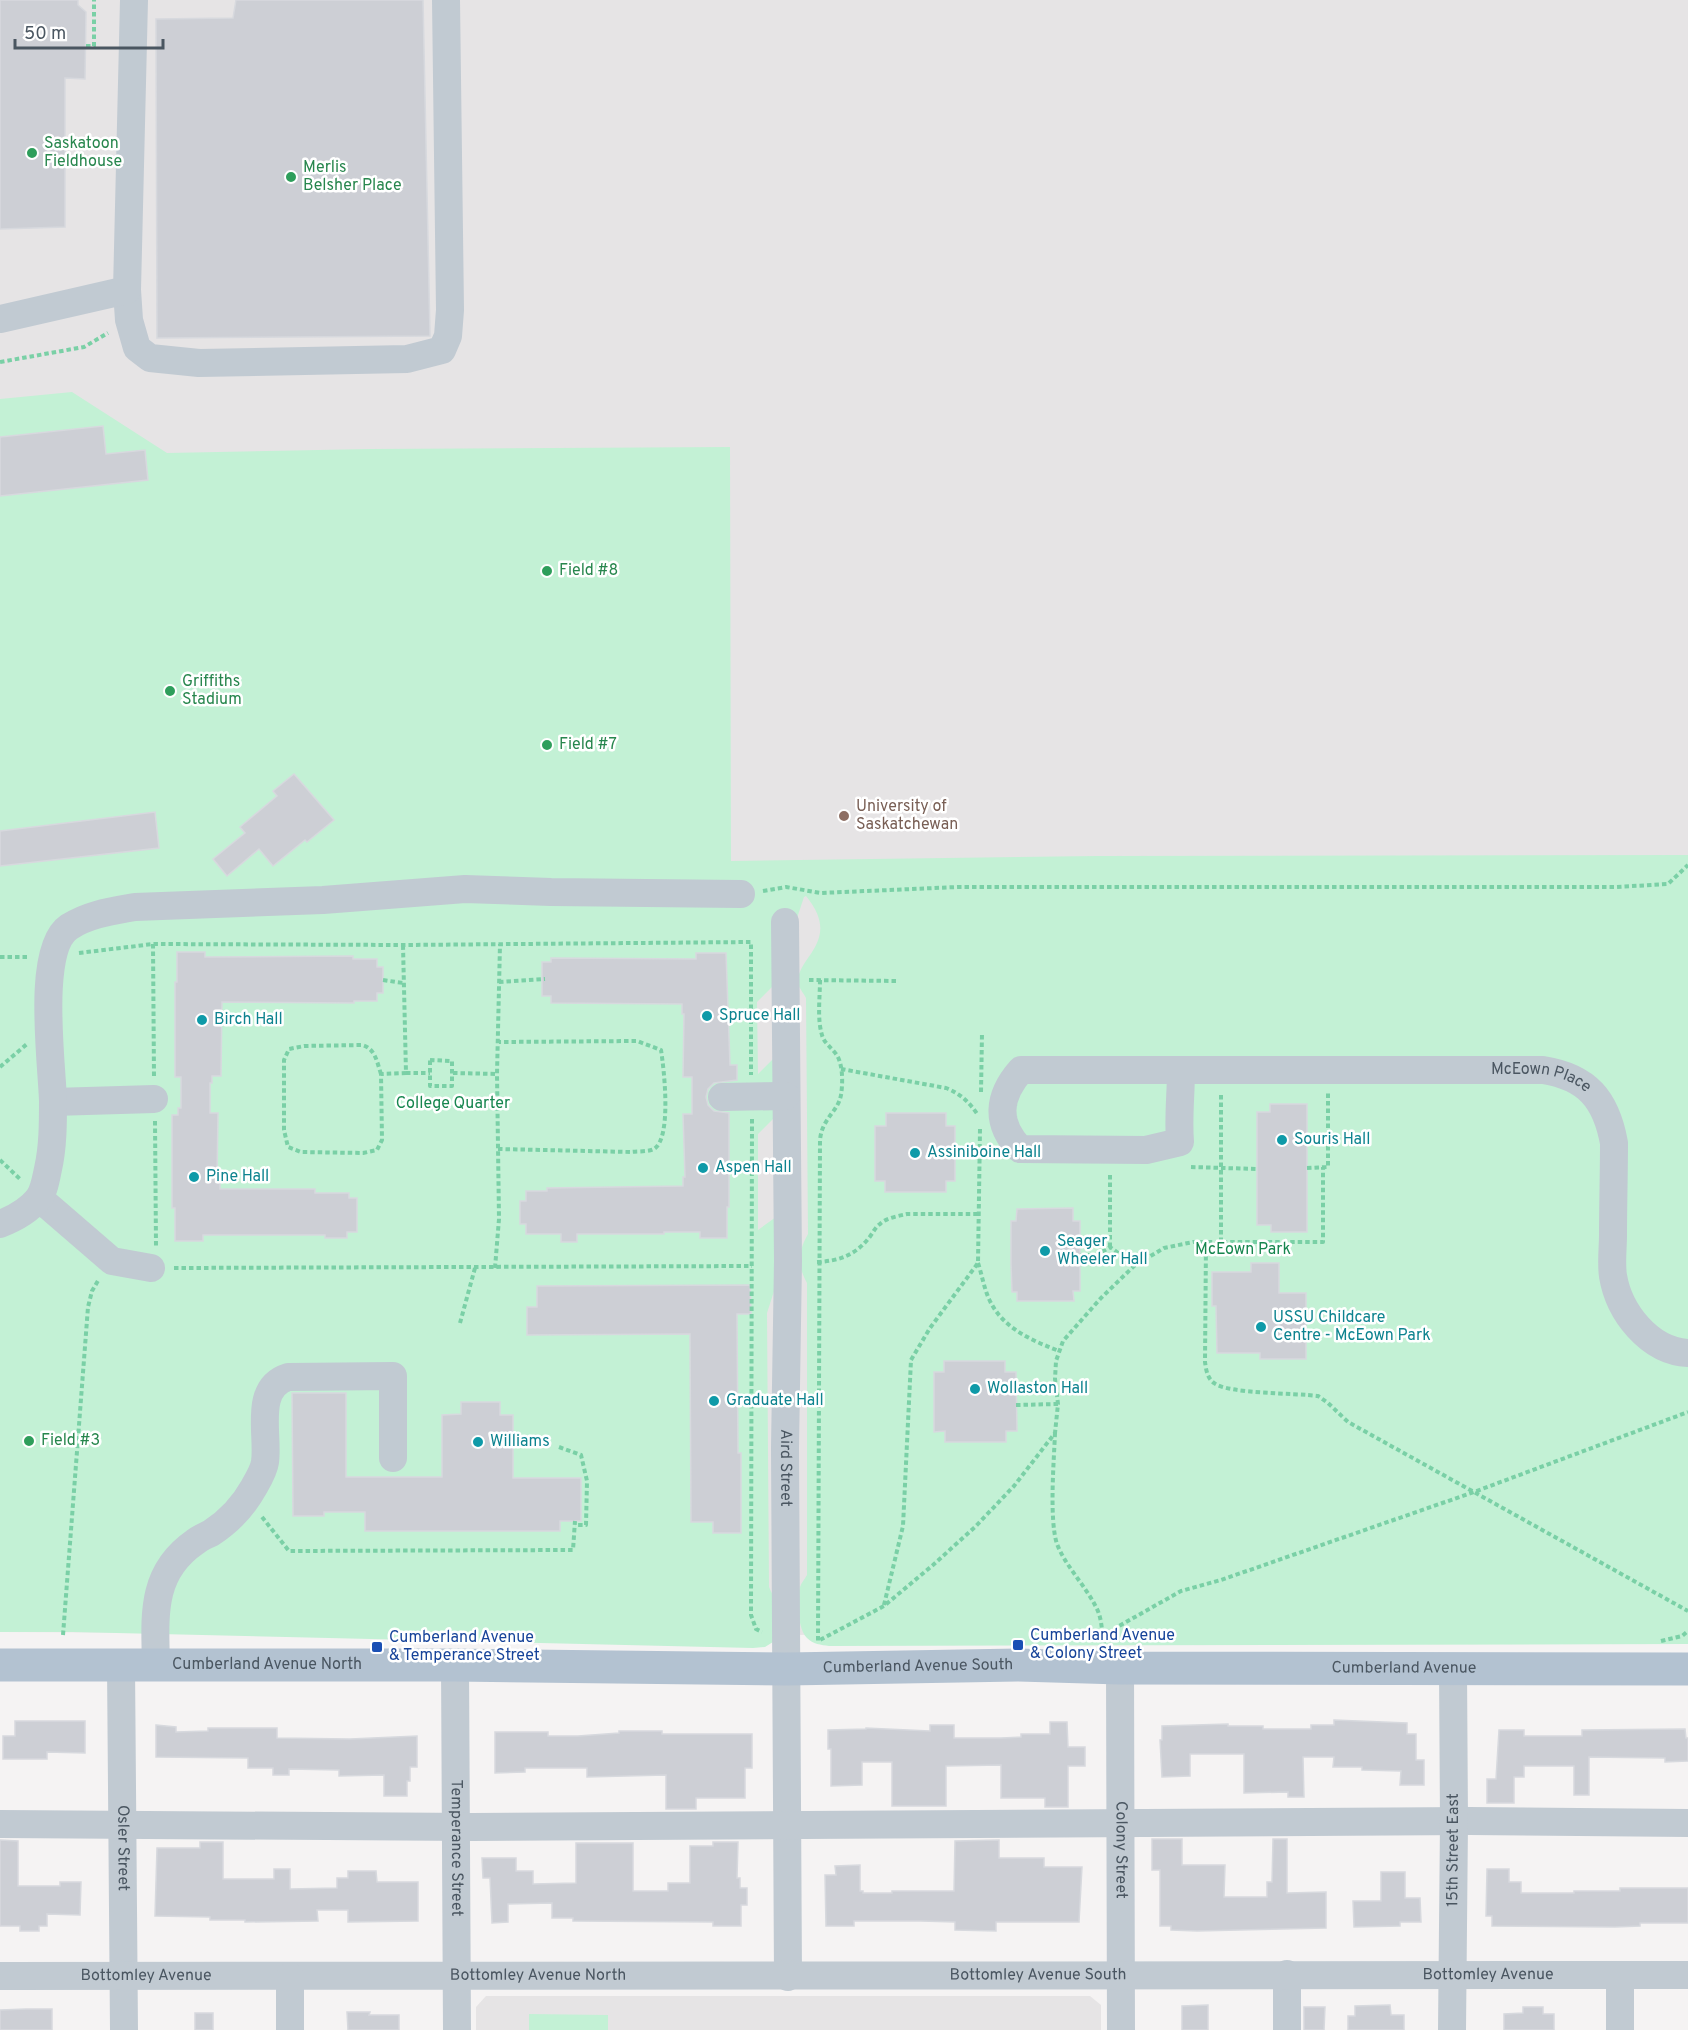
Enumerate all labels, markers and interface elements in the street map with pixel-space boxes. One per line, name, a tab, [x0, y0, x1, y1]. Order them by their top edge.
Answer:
scale bar	[15, 12, 164, 50]
text: 50 m	[24, 23, 66, 46]
place label: Saskatoon Fieldhouse	[44, 134, 122, 172]
marker: Saskatoon Fieldhouse	[25, 146, 39, 160]
place label: Merlis Belsher Place	[303, 158, 402, 196]
marker: Merlis Belsher Place	[284, 170, 298, 184]
place label: Field #8	[559, 561, 618, 581]
marker: Field #8	[540, 564, 554, 578]
place label: Griffiths Stadium	[182, 672, 242, 710]
marker: Griffiths Stadium	[163, 684, 177, 698]
place label: Field #7	[559, 735, 617, 755]
marker: Field #7	[540, 738, 554, 752]
place label: University of Saskatchewan	[856, 797, 958, 835]
marker: University of Saskatchewan	[837, 809, 851, 823]
place label: Spruce Hall	[719, 1006, 801, 1026]
marker: Spruce Hall	[700, 1009, 714, 1023]
place label: Birch Hall	[214, 1010, 283, 1030]
marker: Birch Hall	[195, 1013, 209, 1027]
street label: McEown Place	[1491, 1060, 1595, 1097]
park label: College Quarter	[396, 1094, 510, 1114]
place label: Souris Hall	[1294, 1130, 1370, 1150]
marker: Souris Hall	[1275, 1133, 1289, 1147]
place label: Assiniboine Hall	[927, 1143, 1041, 1163]
marker: Assiniboine Hall	[908, 1146, 922, 1160]
place label: Aspen Hall	[715, 1158, 792, 1178]
marker: Aspen Hall	[696, 1161, 710, 1175]
place label: Pine Hall	[206, 1167, 269, 1187]
marker: Pine Hall	[187, 1170, 201, 1184]
place label: Seager Wheeler Hall	[1057, 1232, 1148, 1270]
park label: McEown Park	[1195, 1240, 1291, 1260]
marker: Seager Wheeler Hall	[1038, 1244, 1052, 1258]
place label: USSU Childcare Centre - McEown Park	[1273, 1308, 1431, 1346]
marker: USSU Childcare Centre - McEown Park	[1254, 1320, 1268, 1334]
place label: Wollaston Hall	[987, 1379, 1088, 1399]
marker: Wollaston Hall	[968, 1382, 982, 1396]
place label: Graduate Hall	[726, 1391, 824, 1411]
marker: Graduate Hall	[707, 1394, 721, 1408]
street label: Aird Street	[775, 1429, 795, 1507]
place label: Field #3	[41, 1431, 100, 1451]
place label: Williams	[490, 1432, 550, 1452]
marker: Field #3	[22, 1434, 36, 1448]
marker: Williams	[471, 1435, 485, 1449]
place label: Cumberland Avenue & Colony Street	[1030, 1626, 1175, 1664]
place label: Cumberland Avenue & Temperance Street	[389, 1628, 540, 1666]
marker: Cumberland Avenue & Colony Street	[1011, 1638, 1025, 1652]
marker: Cumberland Avenue & Temperance Street	[370, 1640, 384, 1654]
street label: Cumberland Avenue North	[172, 1655, 362, 1675]
street label: Cumberland Avenue South	[822, 1655, 1013, 1678]
street label: Cumberland Avenue	[1331, 1658, 1476, 1679]
street label: Temperance Street	[446, 1779, 466, 1917]
street label: 15th Street East	[1443, 1793, 1464, 1907]
street label: Colony Street	[1110, 1801, 1131, 1899]
street label: Osler Street	[112, 1805, 133, 1891]
street label: Bottomley Avenue South	[950, 1965, 1126, 1985]
street label: Bottomley Avenue	[1422, 1965, 1554, 1985]
street label: Bottomley Avenue	[80, 1966, 212, 1986]
street label: Bottomley Avenue North	[450, 1966, 626, 1986]

